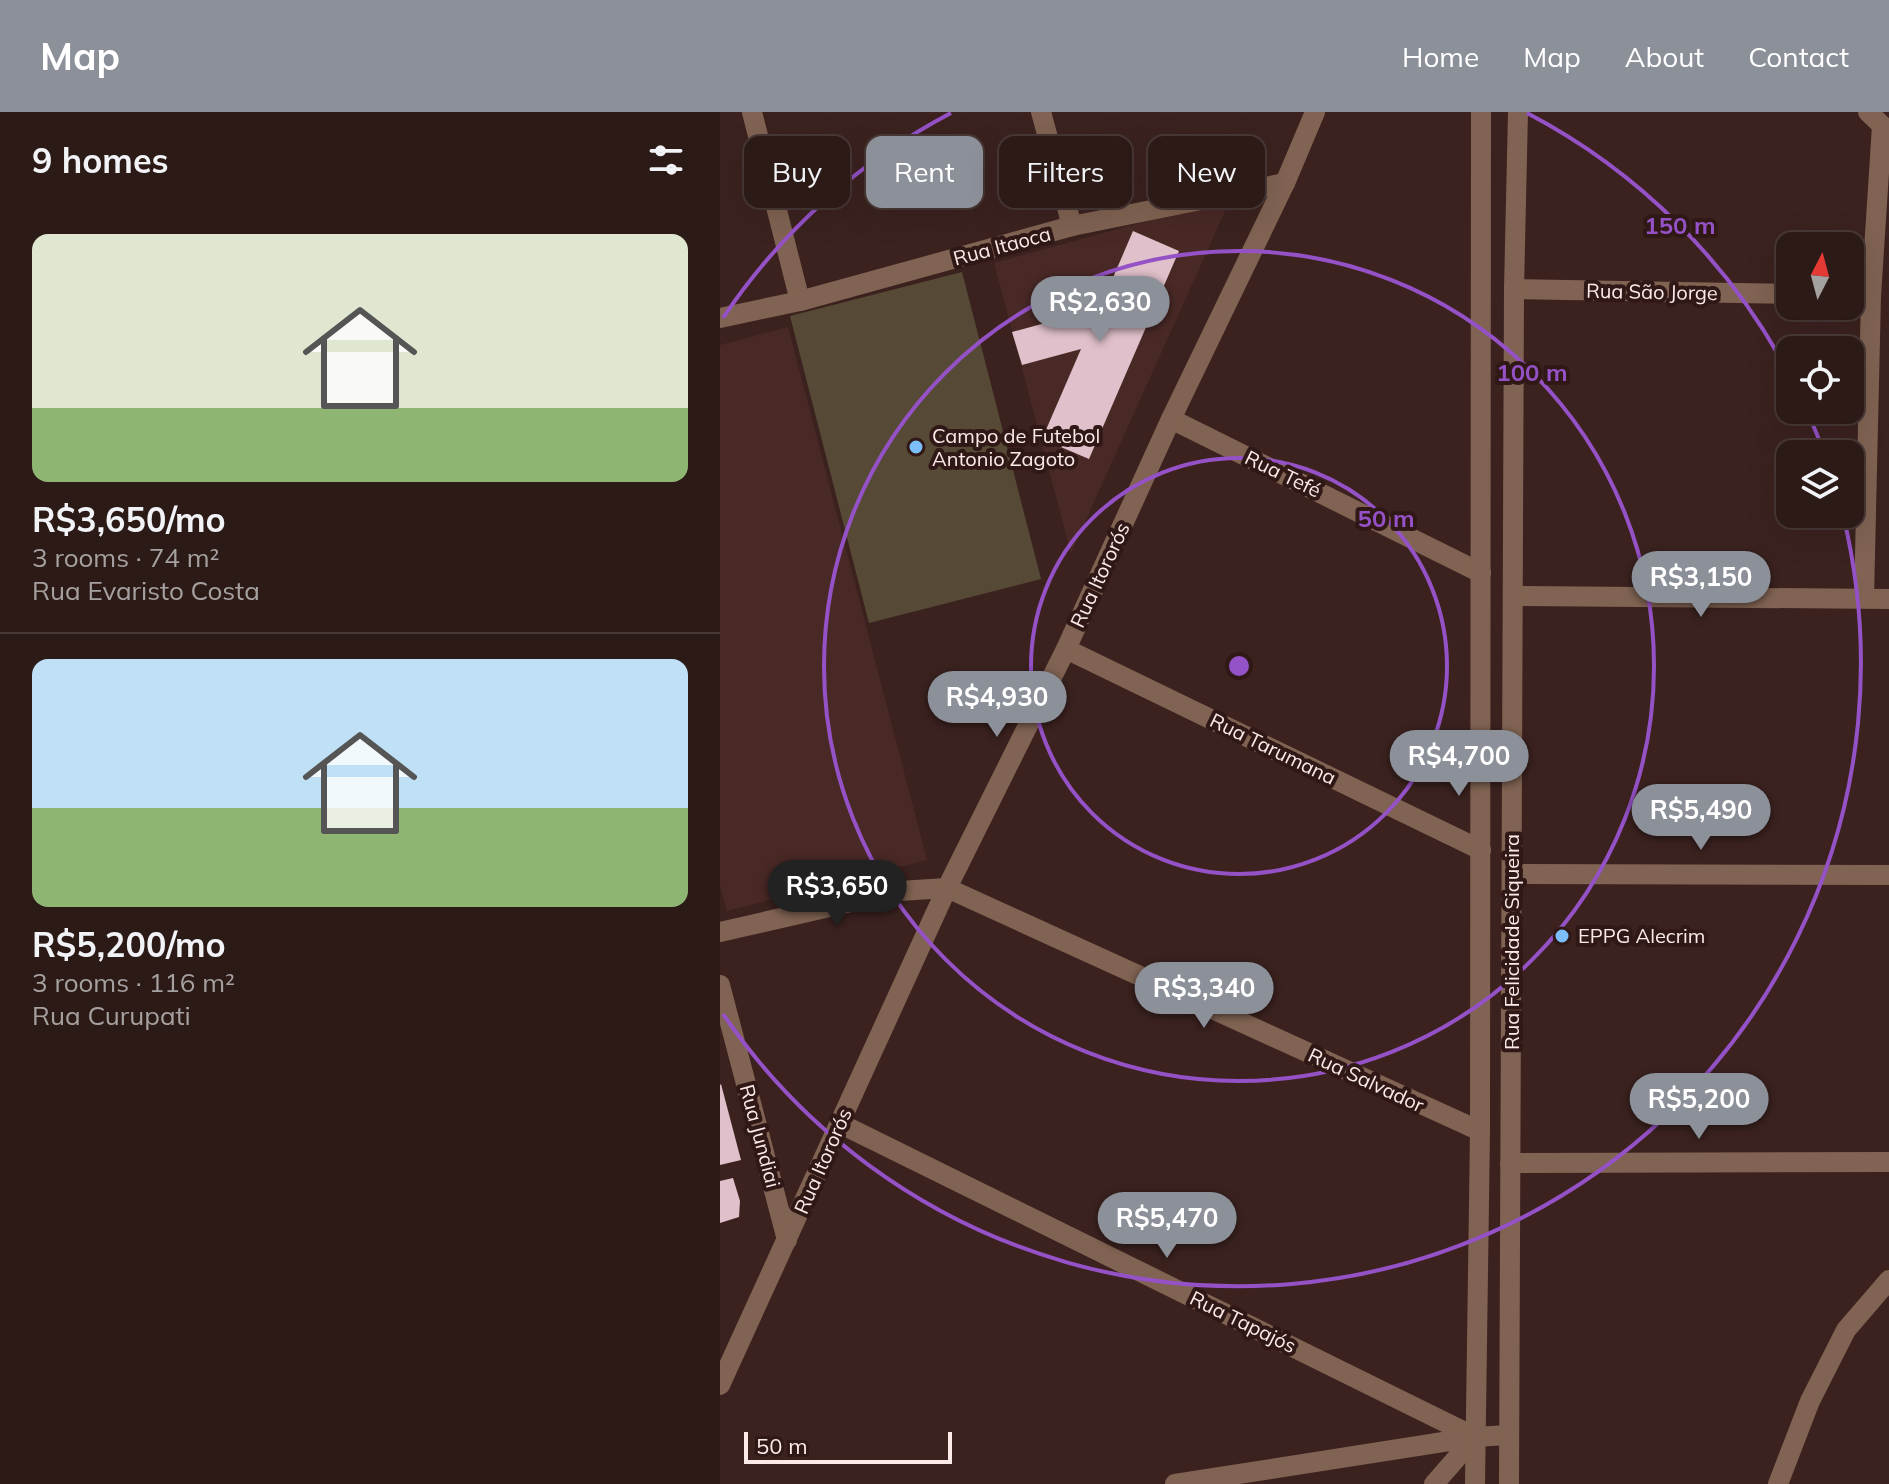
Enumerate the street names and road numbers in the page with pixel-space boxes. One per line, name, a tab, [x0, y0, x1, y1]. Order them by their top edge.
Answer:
street label: Rua Itaoca	[950, 220, 1053, 271]
street label: Rua São Jorge	[1586, 278, 1718, 305]
street label: Rua Tefé	[1241, 444, 1325, 503]
street label: Rua Itororós	[1064, 518, 1135, 631]
street label: Rua Tarumana	[1206, 707, 1340, 790]
street label: Rua Felicidade Siqueira	[1499, 834, 1524, 1050]
street label: Rua Salvador	[1304, 1042, 1429, 1118]
street label: Rua Jundiai	[735, 1081, 786, 1190]
street label: Rua Itororós	[788, 1104, 857, 1218]
street label: Rua Tapajós	[1186, 1285, 1300, 1358]

